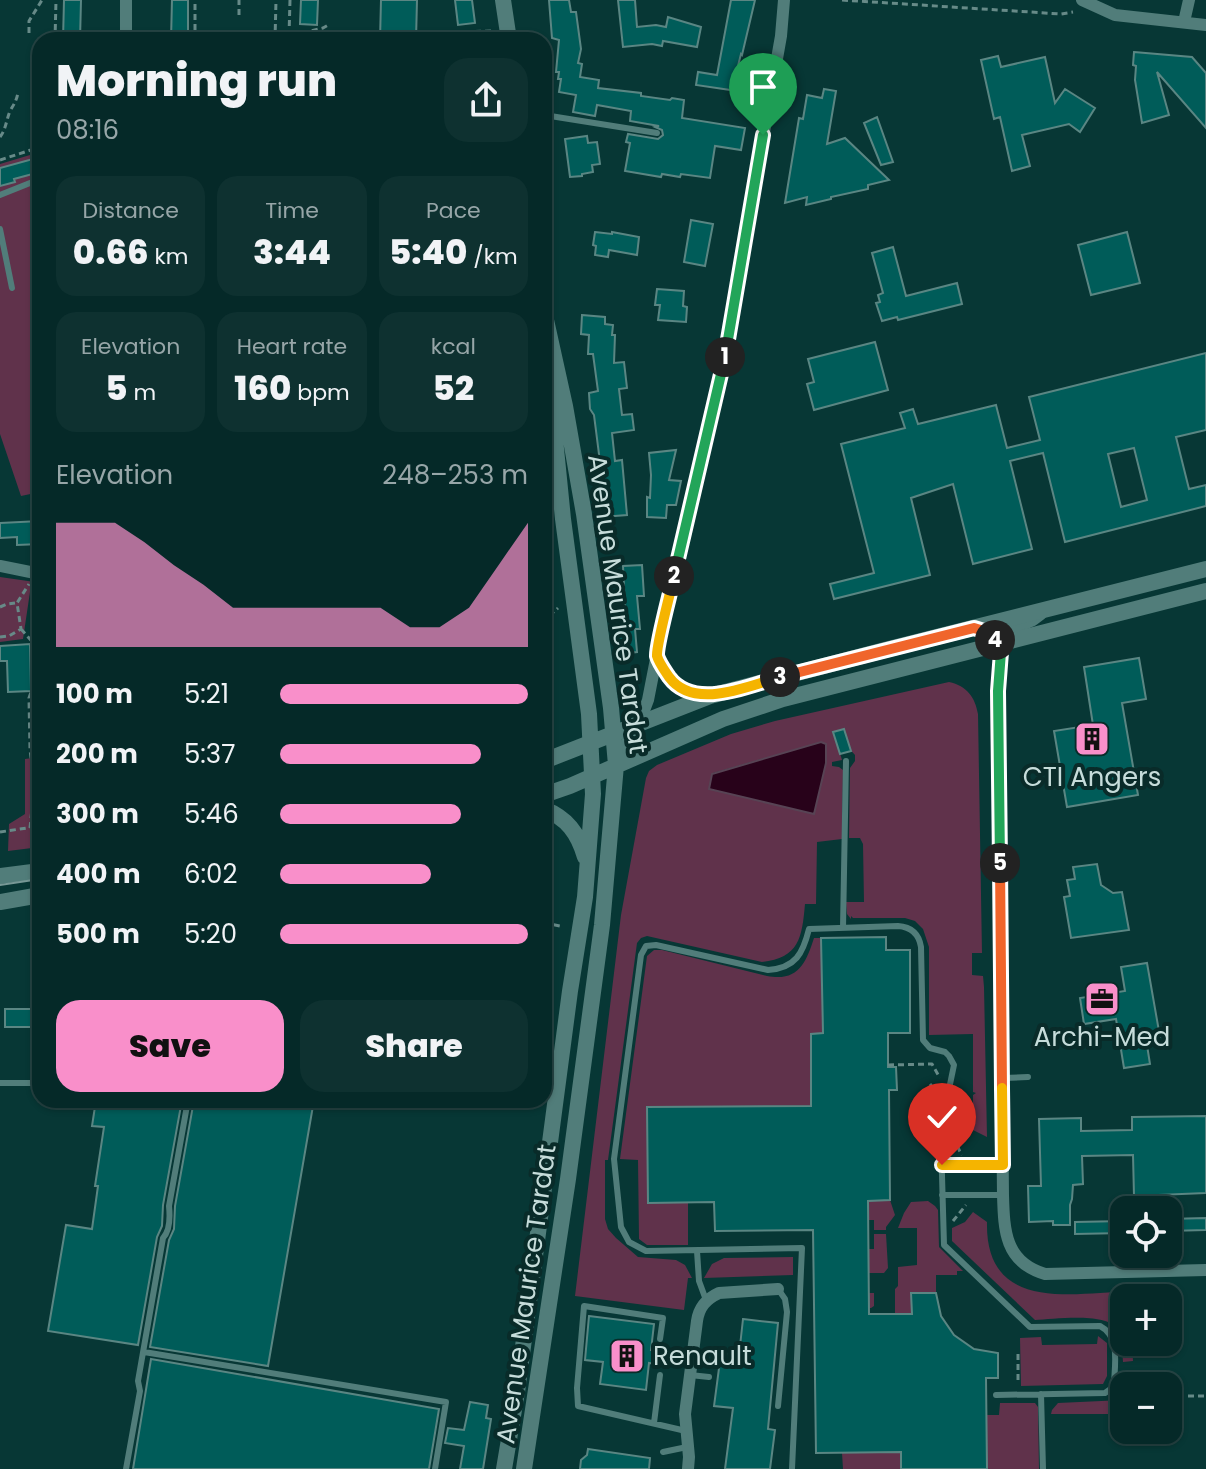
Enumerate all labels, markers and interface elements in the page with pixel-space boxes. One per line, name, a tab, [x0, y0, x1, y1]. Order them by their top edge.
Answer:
text: Morning run	[56, 50, 337, 111]
pin	[729, 53, 797, 135]
button: share	[444, 58, 528, 142]
icon: arrive	[741, 65, 785, 109]
text: 08:16	[56, 112, 119, 148]
text: Distance	[82, 195, 179, 226]
text: Time	[265, 195, 319, 226]
text: Pace	[426, 195, 481, 226]
text: 0.66	[73, 228, 149, 276]
text: 3:44	[253, 228, 331, 276]
text: 5:40	[389, 228, 467, 276]
text: km	[149, 241, 188, 272]
text: /km	[467, 241, 518, 272]
text: Elevation	[81, 331, 180, 362]
text: Heart rate	[237, 331, 347, 362]
text: kcal	[431, 331, 476, 362]
pin: 1	[705, 337, 745, 377]
text: 1	[721, 341, 729, 372]
text: 5	[105, 364, 128, 412]
text: 160	[234, 364, 291, 412]
text: 52	[433, 364, 474, 412]
text: m	[128, 377, 156, 408]
text: bpm	[291, 377, 350, 408]
street label: Avenue Maurice Tardat	[579, 452, 657, 756]
text: Elevation	[56, 457, 173, 493]
text: 248–253 m	[382, 457, 528, 493]
pin: 2	[654, 556, 694, 596]
text: 2	[668, 560, 680, 591]
pin: 4	[975, 620, 1015, 660]
text: 4	[988, 624, 1002, 655]
pin: 3	[760, 657, 800, 697]
text: 3	[773, 661, 787, 692]
text: 100 m	[56, 676, 133, 712]
text: 5:21	[184, 676, 229, 712]
building icon: CTI Angers	[1073, 720, 1111, 758]
text: 200 m	[56, 736, 138, 772]
text: 5:37	[184, 736, 235, 772]
place label: CTI Angers	[1023, 759, 1161, 795]
text: 300 m	[56, 796, 139, 832]
text: 5:46	[184, 796, 239, 832]
pin: 5	[980, 843, 1020, 883]
text: 5	[993, 847, 1007, 878]
text: 400 m	[56, 856, 141, 892]
text: 6:02	[184, 856, 237, 892]
text: 500 m	[56, 916, 140, 952]
text: 5:20	[184, 916, 237, 952]
office icon: Archi-Med	[1083, 980, 1121, 1018]
button: Save	[56, 1000, 284, 1092]
button: Share	[300, 1000, 528, 1092]
place label: Archi-Med	[1034, 1019, 1170, 1055]
pin	[908, 1083, 976, 1165]
icon: check	[920, 1095, 964, 1139]
street label: Avenue Maurice Tardat	[487, 1142, 565, 1446]
map controls	[1110, 1196, 1182, 1444]
button: locate	[1110, 1196, 1182, 1268]
button: +	[1110, 1284, 1182, 1356]
building icon: Renault	[608, 1337, 646, 1375]
place label: Renault	[653, 1338, 752, 1374]
button: −	[1110, 1372, 1182, 1444]

